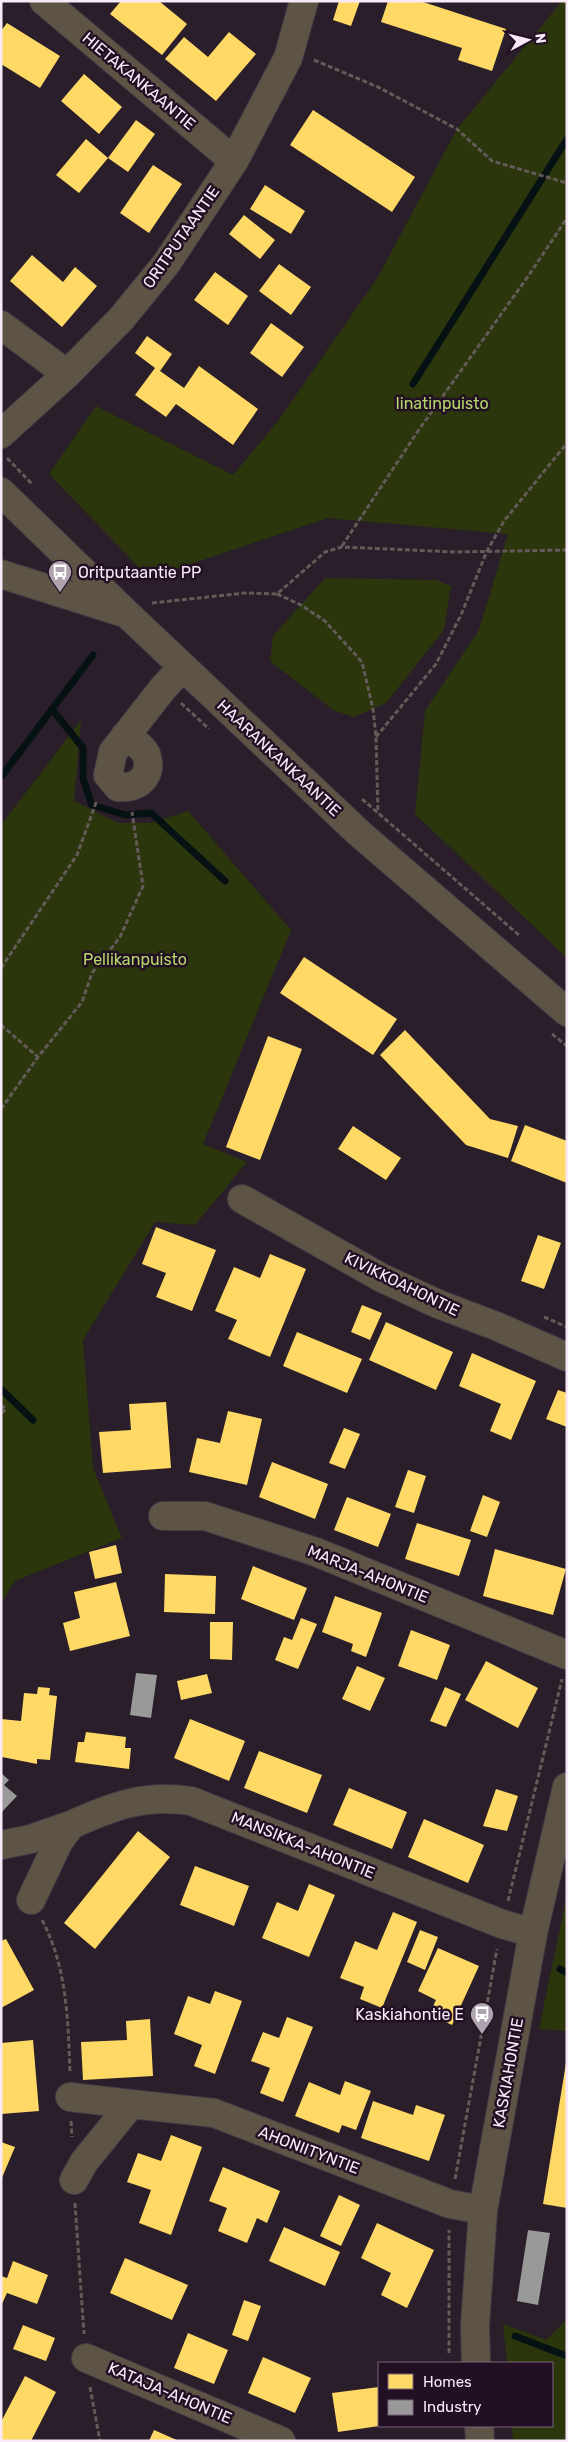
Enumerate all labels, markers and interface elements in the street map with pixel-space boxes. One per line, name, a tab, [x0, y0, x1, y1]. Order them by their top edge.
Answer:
north arrow	[503, 15, 553, 65]
street label: HIETAKANKAANTIE	[79, 28, 199, 134]
text: N	[531, 32, 549, 45]
street label: ORITPUTAANTIE	[139, 182, 223, 292]
park label: Iinatinpuisto	[395, 394, 489, 413]
bus stop icon: Oritputaantie PP	[47, 559, 73, 593]
place label: Oritputaantie PP	[78, 563, 201, 582]
street label: HAARANKANKAANTIE	[213, 696, 345, 820]
park label: Pellikanpuisto	[83, 950, 187, 969]
street label: KIVIKKOAHONTIE	[341, 1248, 463, 1320]
street label: MARJA-AHONTIE	[305, 1541, 431, 1607]
street label: MANSIKKA-AHONTIE	[228, 1807, 378, 1883]
bus stop icon: Kaskiahontie E	[469, 2001, 495, 2035]
place label: Kaskiahontie E	[355, 2005, 464, 2024]
street label: KASKIAHONTIE	[489, 2016, 527, 2130]
street label: AHONIITYNTIE	[256, 2122, 362, 2178]
street label: KATAJA-AHONTIE	[105, 2358, 235, 2428]
legend	[378, 2362, 553, 2427]
text: Homes	[423, 2373, 472, 2391]
text: Industry	[423, 2398, 482, 2416]

